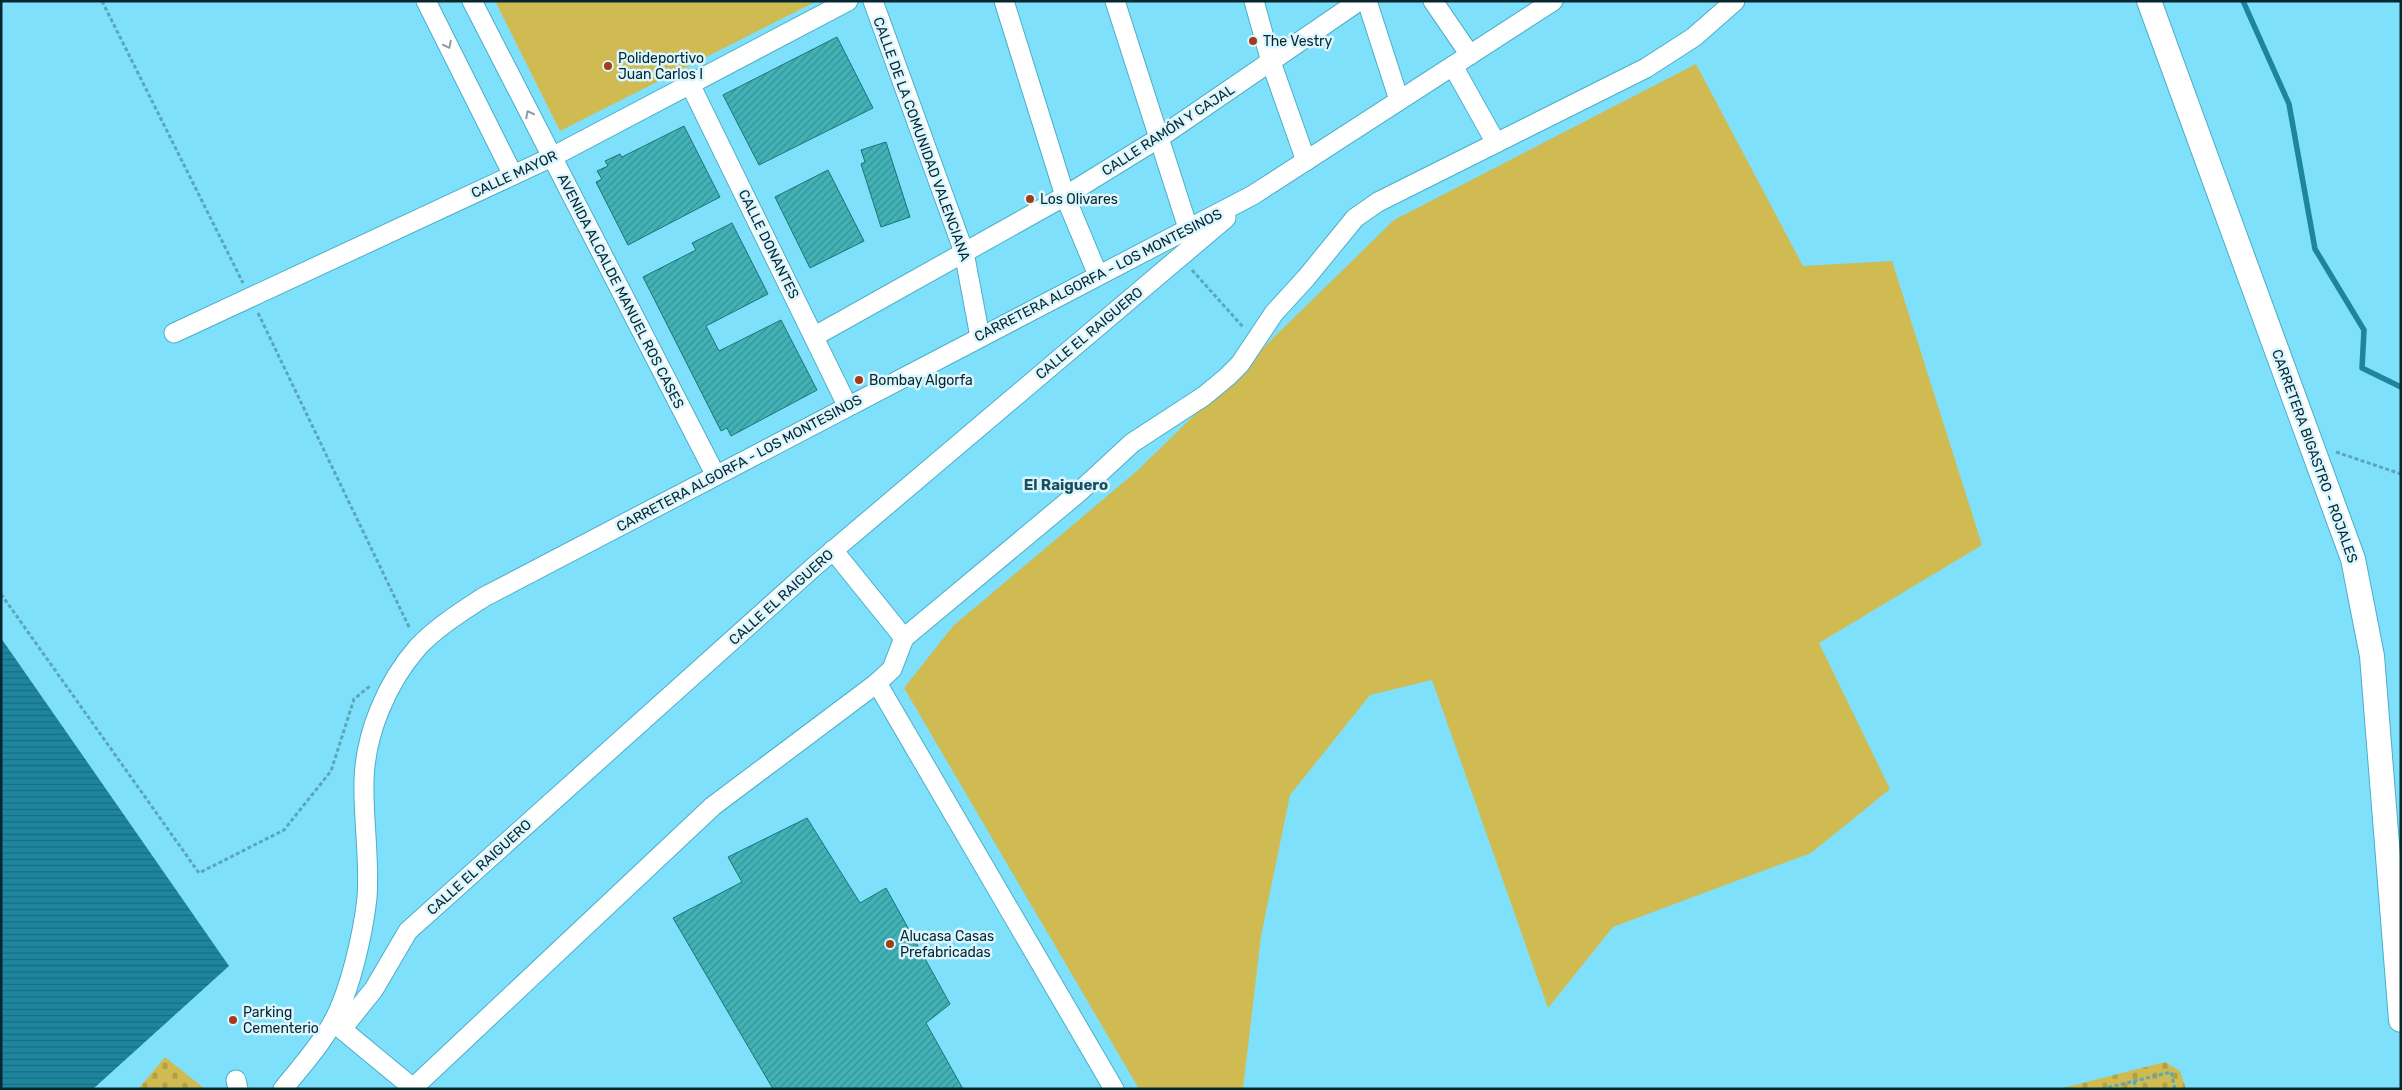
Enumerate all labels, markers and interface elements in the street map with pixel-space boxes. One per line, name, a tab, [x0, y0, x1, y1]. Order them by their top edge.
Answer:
street label: CALLE DE LA COMUNIDAD VALENCIANA	[869, 15, 974, 264]
place label: The Vestry	[1263, 33, 1332, 50]
marker: The Vestry	[1247, 35, 1259, 47]
one-way arrow	[442, 40, 452, 49]
place label: Polideportivo Juan Carlos I	[618, 50, 704, 83]
marker: Polideportivo Juan Carlos I	[602, 60, 614, 72]
street label: CALLE RAMÓN Y CAJAL	[1098, 80, 1238, 180]
one-way arrow	[525, 110, 535, 119]
street label: CALLE MAYOR	[468, 147, 560, 202]
street label: AVENIDA ALCALDE MANUEL ROS CASES	[554, 171, 688, 412]
street label: CALLE DONANTES	[735, 187, 803, 302]
place label: Los Olivares	[1040, 191, 1118, 208]
marker: Los Olivares	[1024, 193, 1036, 205]
street label: CARRETERA ALGORFA - LOS MONTESINOS	[972, 205, 1225, 346]
street label: CALLE EL RAIGUERO	[1032, 284, 1146, 383]
street label: CARRETERA BIGASTRO - ROJALES	[2268, 347, 2361, 566]
place label: Bombay Algorfa	[869, 372, 973, 389]
marker: Bombay Algorfa	[853, 374, 865, 386]
street label: CARRETERA ALGORFA - LOS MONTESINOS	[614, 391, 865, 536]
district label: El Raiguero	[1024, 476, 1108, 494]
street label: CALLE EL RAIGUERO	[726, 546, 837, 649]
street label: CALLE EL RAIGUERO	[424, 816, 535, 919]
place label: Alucasa Casas Prefabricadas	[900, 928, 994, 961]
marker: Alucasa Casas Prefabricadas	[884, 938, 896, 950]
place label: Parking Cementerio	[243, 1004, 319, 1037]
marker: Parking Cementerio	[227, 1014, 239, 1026]

